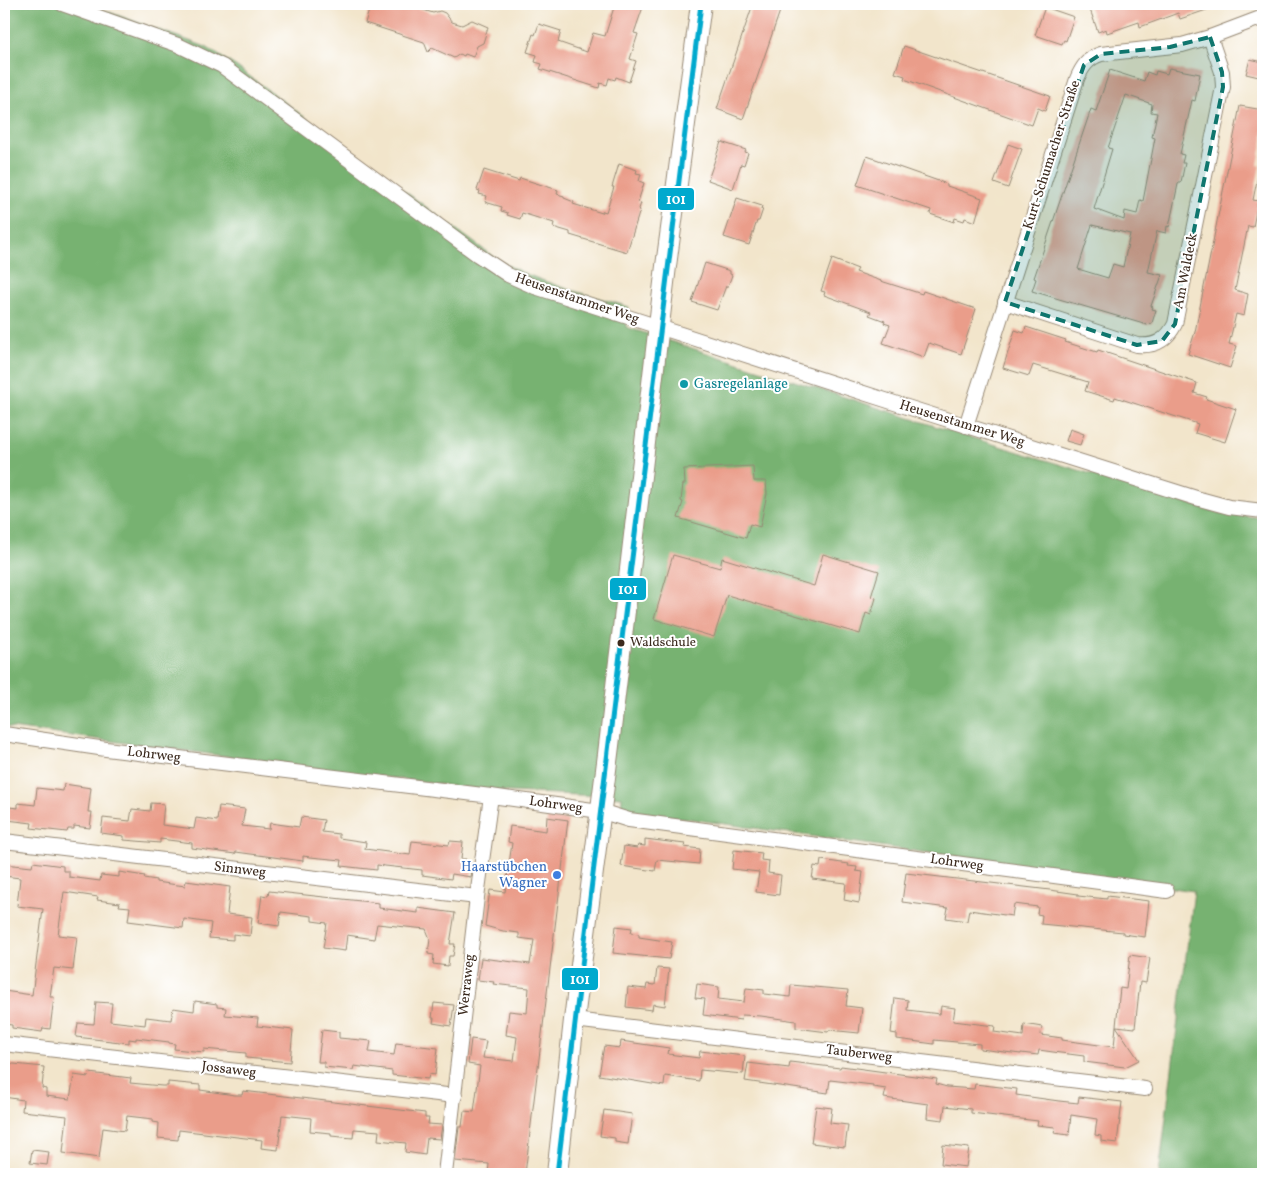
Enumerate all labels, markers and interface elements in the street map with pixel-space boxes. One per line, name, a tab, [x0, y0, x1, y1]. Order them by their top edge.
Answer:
street label: Kurt-Schumacher-Straße	[1019, 77, 1085, 232]
line badge: 101	[657, 187, 695, 211]
text: 101	[666, 191, 686, 210]
street label: Am Waldeck	[1169, 231, 1203, 311]
street label: Heusenstammer Weg	[512, 269, 642, 329]
place label: Gasregelanlage	[694, 375, 788, 394]
marker: Gasregelanlage	[678, 378, 690, 390]
street label: Heusenstammer Weg	[897, 396, 1027, 452]
line badge: 101	[609, 577, 647, 601]
text: 101	[618, 581, 638, 600]
place label: Waldschule	[630, 634, 696, 652]
marker: Waldschule	[616, 638, 626, 648]
street label: Lohrweg	[126, 742, 182, 768]
street label: Lohrweg	[528, 792, 584, 818]
street label: Lohrweg	[929, 850, 985, 876]
street label: Sinnweg	[213, 857, 267, 883]
place label: Haarstübchen Wagner	[461, 858, 547, 893]
marker: Haarstübchen Wagner	[551, 869, 563, 881]
street label: Werraweg	[454, 953, 480, 1017]
line badge: 101	[561, 967, 599, 991]
text: 101	[570, 971, 590, 990]
street label: Tauberweg	[825, 1040, 893, 1068]
street label: Jossaweg	[201, 1057, 257, 1083]

